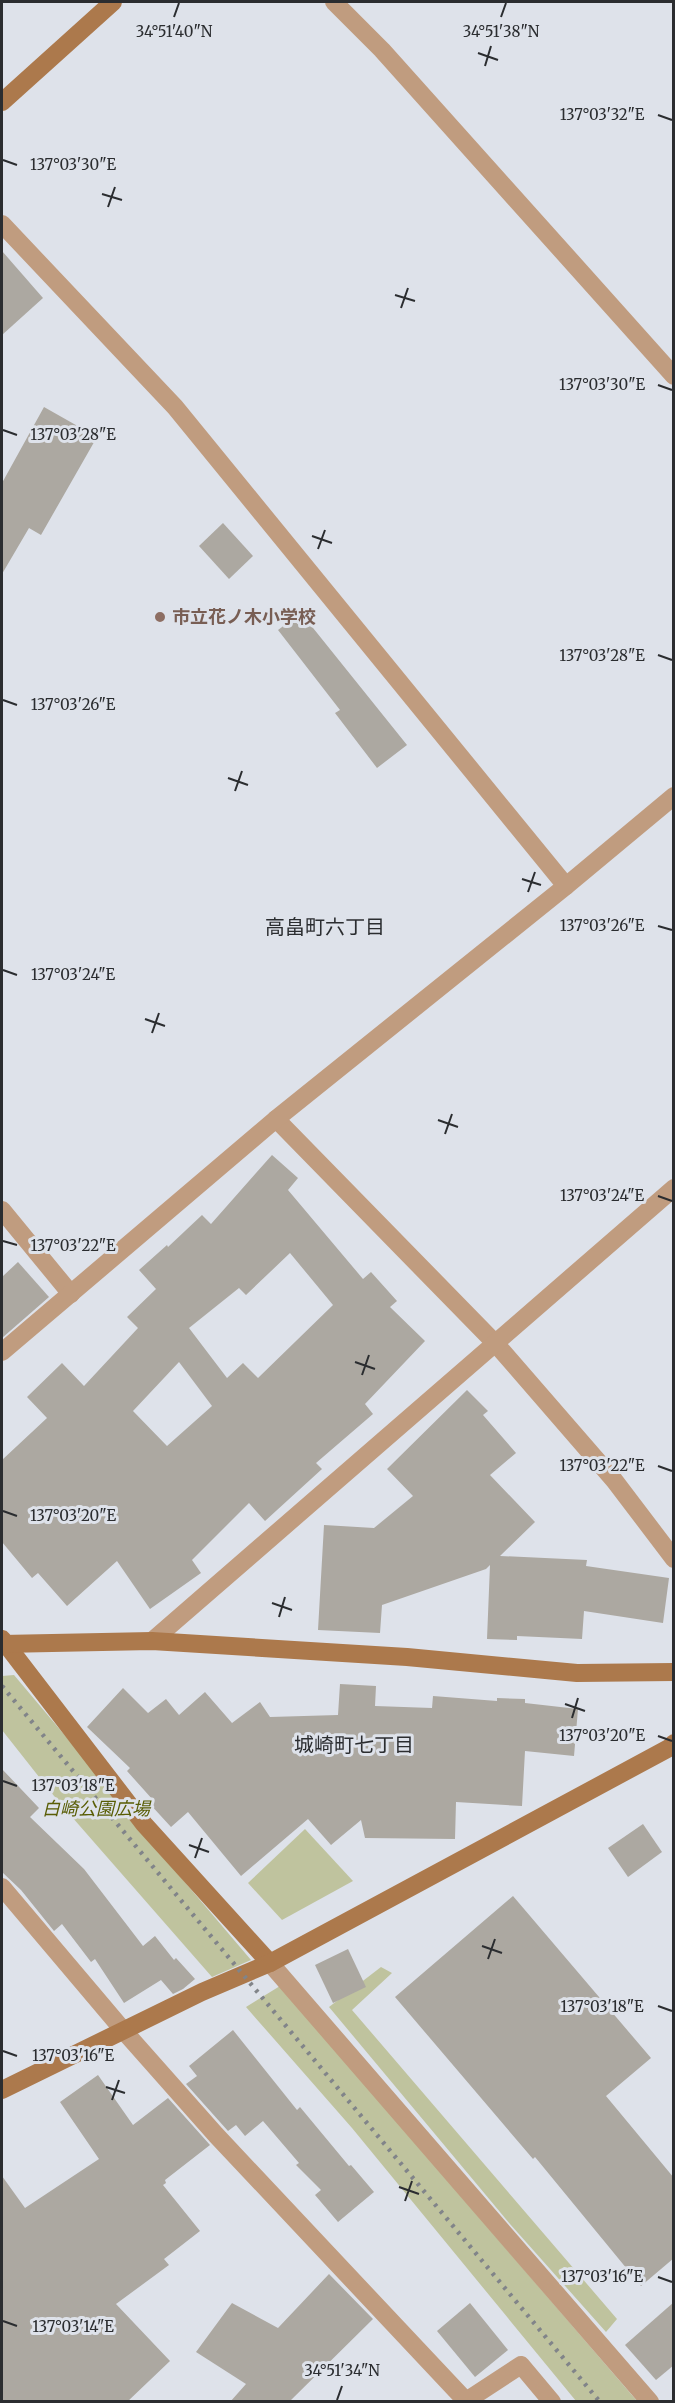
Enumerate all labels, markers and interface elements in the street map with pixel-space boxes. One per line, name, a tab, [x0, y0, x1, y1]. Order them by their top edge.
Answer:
text: 34°51'40"N	[136, 22, 213, 41]
text: 34°51'38"N	[463, 22, 540, 41]
text: 137°03'32"E	[560, 105, 645, 124]
text: 137°03'30"E	[30, 155, 116, 174]
text: 137°03'30"E	[559, 375, 645, 394]
text: 137°03'28"E	[30, 425, 116, 444]
place label: 市立花ノ木小学校	[172, 605, 316, 628]
marker: 市立花ノ木小学校	[153, 610, 167, 624]
text: 137°03'28"E	[559, 646, 645, 665]
text: 137°03'26"E	[31, 695, 116, 714]
district label: 高畠町六丁目	[265, 914, 385, 939]
text: 137°03'26"E	[560, 916, 645, 935]
text: 137°03'24"E	[31, 965, 116, 984]
text: 137°03'24"E	[560, 1186, 645, 1205]
text: 137°03'22"E	[30, 1236, 116, 1255]
text: 137°03'22"E	[559, 1456, 645, 1475]
text: 137°03'20"E	[30, 1506, 116, 1525]
text: 137°03'20"E	[559, 1726, 645, 1745]
district label: 城崎町七丁目	[294, 1732, 414, 1757]
text: 137°03'18"E	[32, 1776, 115, 1795]
park label: 白崎公園広場	[42, 1797, 152, 1820]
text: 137°03'18"E	[561, 1997, 644, 2016]
text: 137°03'16"E	[32, 2046, 115, 2065]
text: 137°03'16"E	[561, 2267, 644, 2286]
text: 137°03'14"E	[32, 2317, 114, 2336]
text: 34°51'34"N	[304, 2361, 380, 2380]

